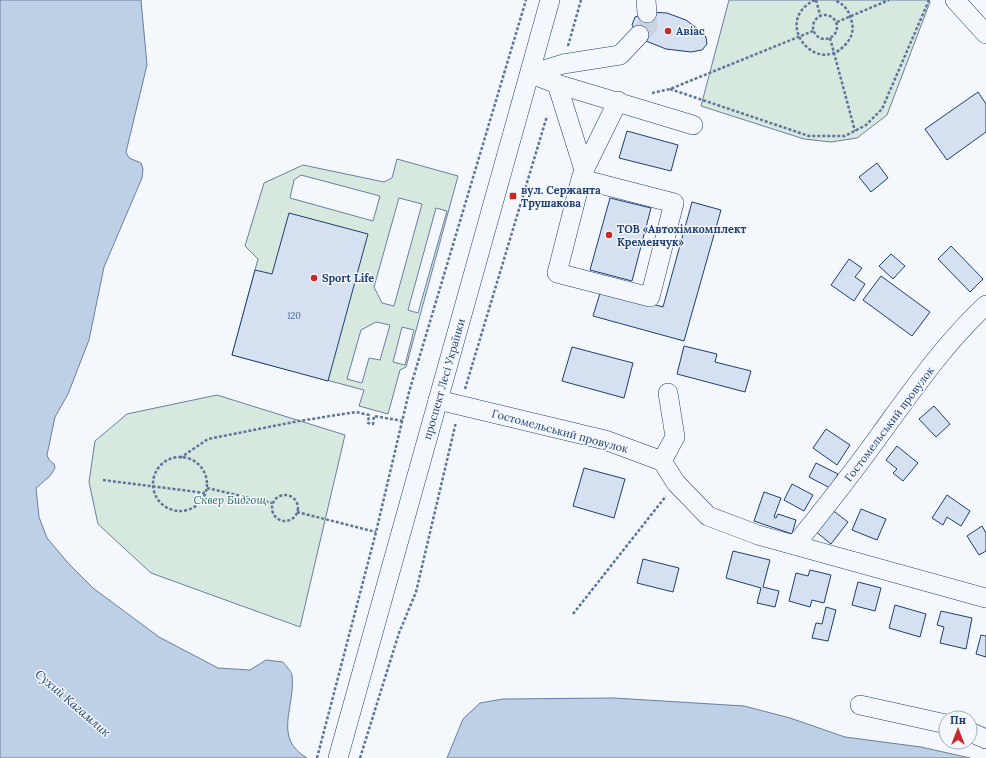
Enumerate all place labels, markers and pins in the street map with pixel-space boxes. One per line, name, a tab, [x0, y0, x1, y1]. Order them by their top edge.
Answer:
place label: Авіас	[676, 24, 705, 38]
marker: Авіас	[663, 26, 673, 36]
place label: вул. Сержанта Трушакова	[521, 183, 601, 210]
marker: вул. Сержанта Трушакова	[508, 191, 518, 201]
place label: ТОВ «Автохімкомплект Кременчук»	[617, 222, 747, 249]
marker: ТОВ «Автохімкомплект Кременчук»	[604, 230, 614, 240]
place label: Sport Life	[322, 271, 374, 285]
marker: Sport Life	[309, 273, 319, 283]

